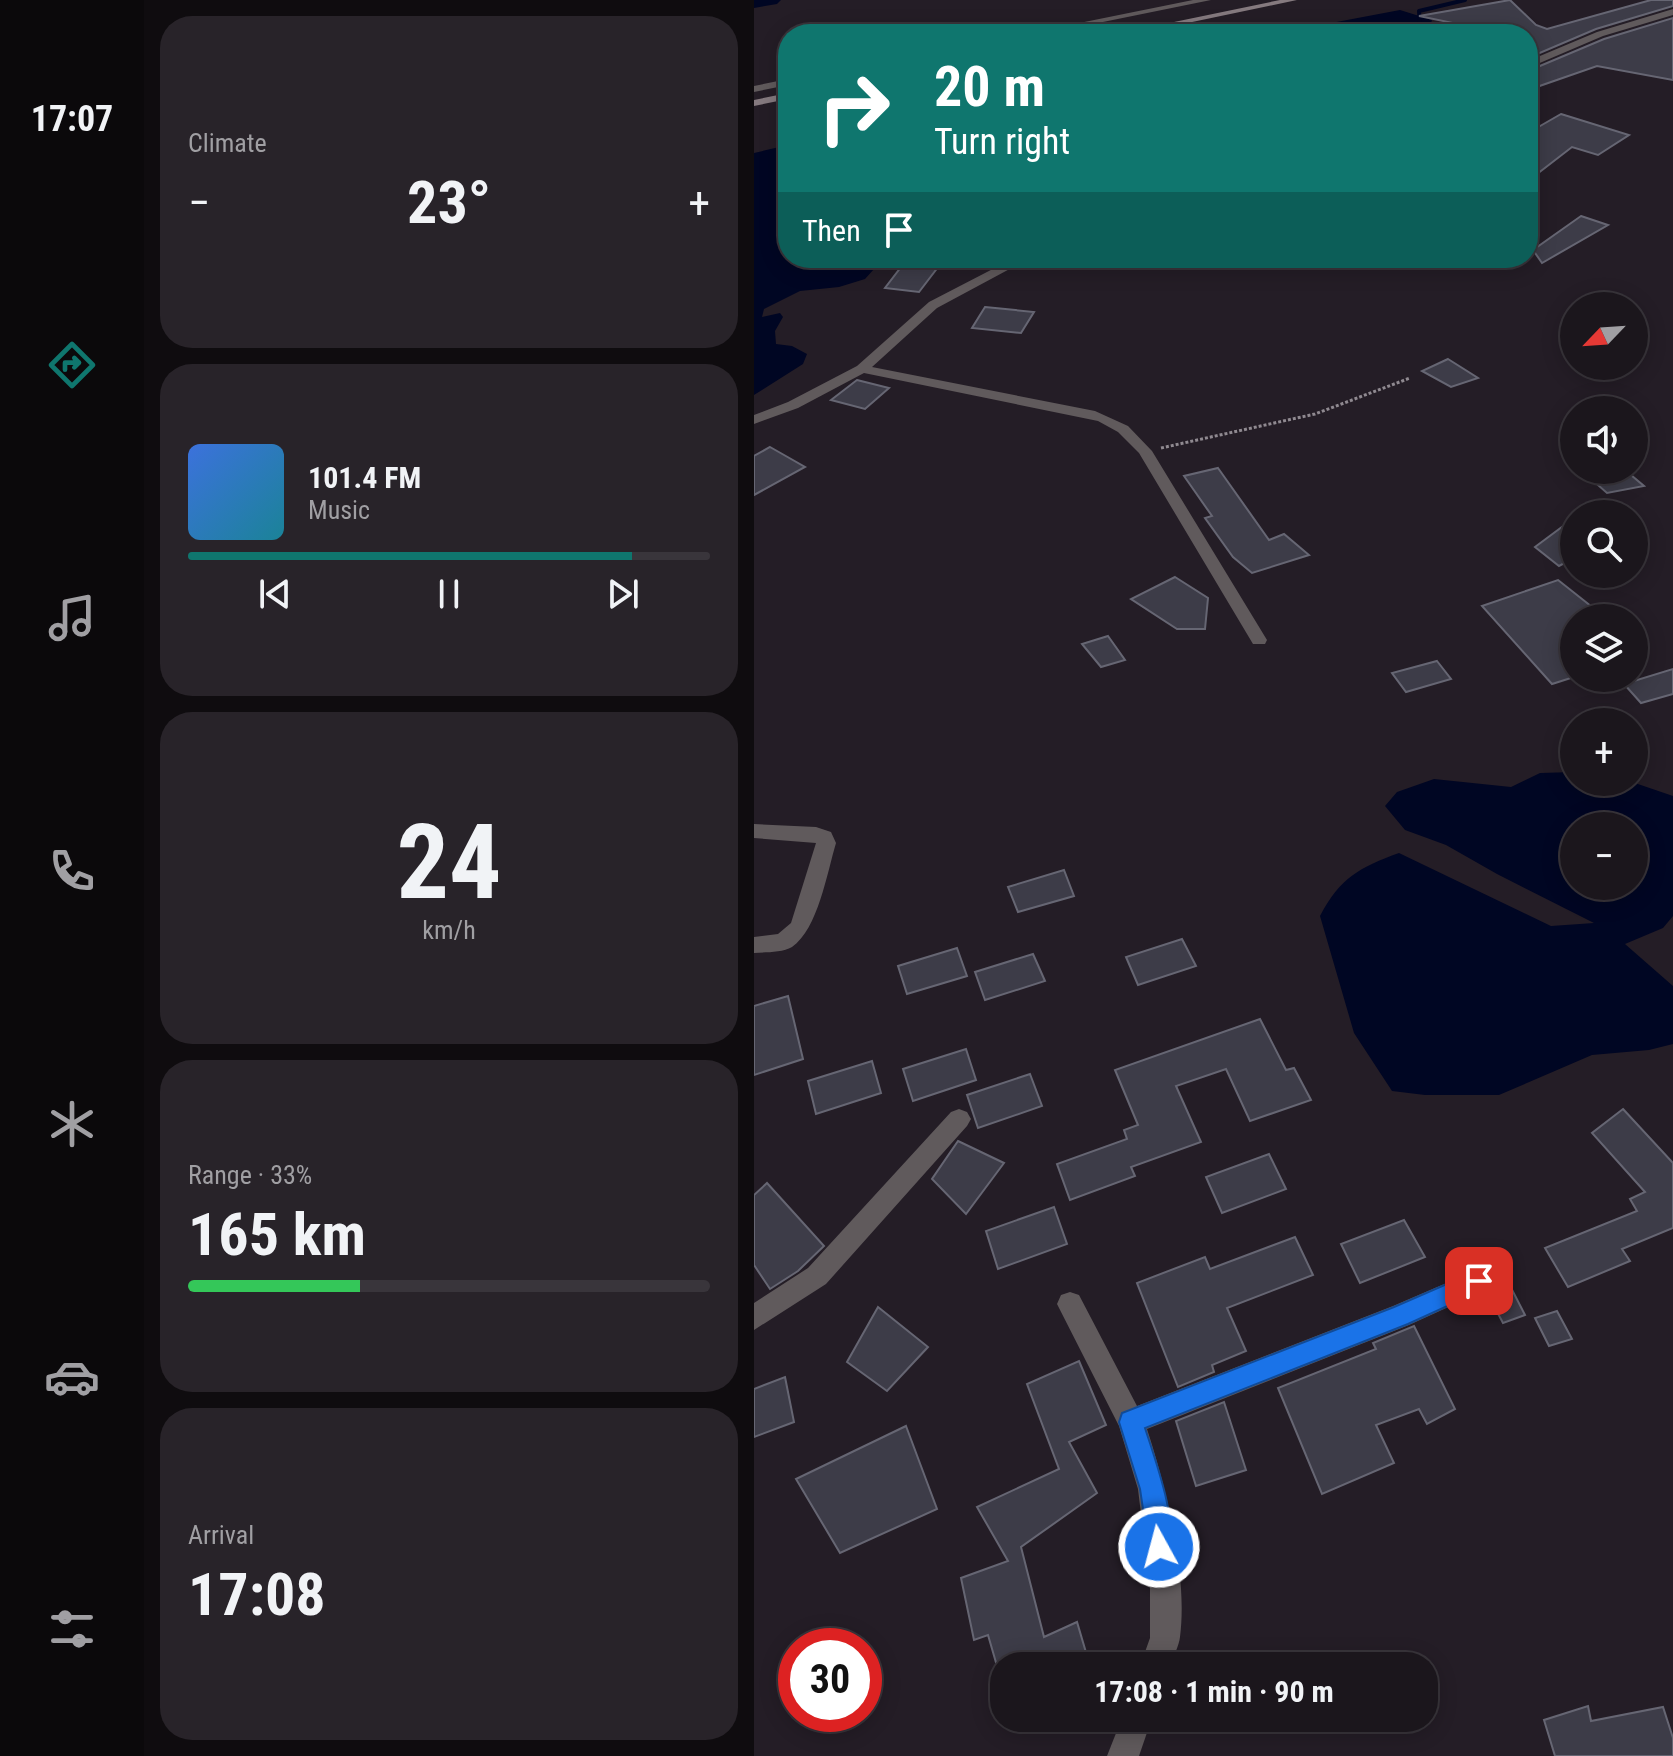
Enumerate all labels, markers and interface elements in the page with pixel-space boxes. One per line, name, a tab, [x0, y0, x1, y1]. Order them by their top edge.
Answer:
text: 20 m	[934, 54, 1045, 120]
icon: right	[802, 56, 906, 160]
text: 17:07	[31, 98, 113, 140]
text: Turn right	[934, 121, 1070, 163]
text: Climate	[188, 128, 267, 158]
text: 23°	[407, 167, 491, 238]
text: −	[188, 177, 210, 229]
text: +	[688, 177, 710, 229]
icon: arrive	[877, 208, 921, 252]
text: Then	[802, 213, 861, 248]
north arrow	[1560, 292, 1648, 380]
map controls	[1560, 292, 1648, 900]
icon: directions	[44, 337, 100, 393]
button: sound	[1560, 396, 1648, 484]
text: 101.4 FM	[308, 460, 421, 495]
text: Music	[308, 495, 370, 525]
button: search	[1560, 500, 1648, 588]
icon: previous	[253, 572, 297, 616]
icon: pause	[427, 572, 471, 616]
icon: next	[601, 572, 645, 616]
icon: music	[44, 590, 100, 646]
button: layers	[1560, 604, 1648, 692]
button: +	[1560, 708, 1648, 796]
text: 24	[396, 802, 502, 923]
button: −	[1560, 812, 1648, 900]
icon: phone	[44, 843, 100, 899]
text: km/h	[422, 915, 476, 945]
icon: climate	[44, 1096, 100, 1152]
text: Range · 33%	[188, 1160, 312, 1190]
text: 165 km	[188, 1199, 366, 1270]
pin	[1445, 1247, 1513, 1315]
icon: arrive	[1457, 1259, 1501, 1303]
icon: car	[44, 1349, 100, 1405]
position arrow	[1117, 1505, 1201, 1589]
text: Arrival	[188, 1520, 254, 1550]
text: 17:08	[188, 1559, 326, 1630]
icon: filters	[44, 1601, 100, 1657]
speed limit sign: 30	[778, 1628, 882, 1732]
text: 17:08 · 1 min · 90 m	[1094, 1674, 1334, 1709]

